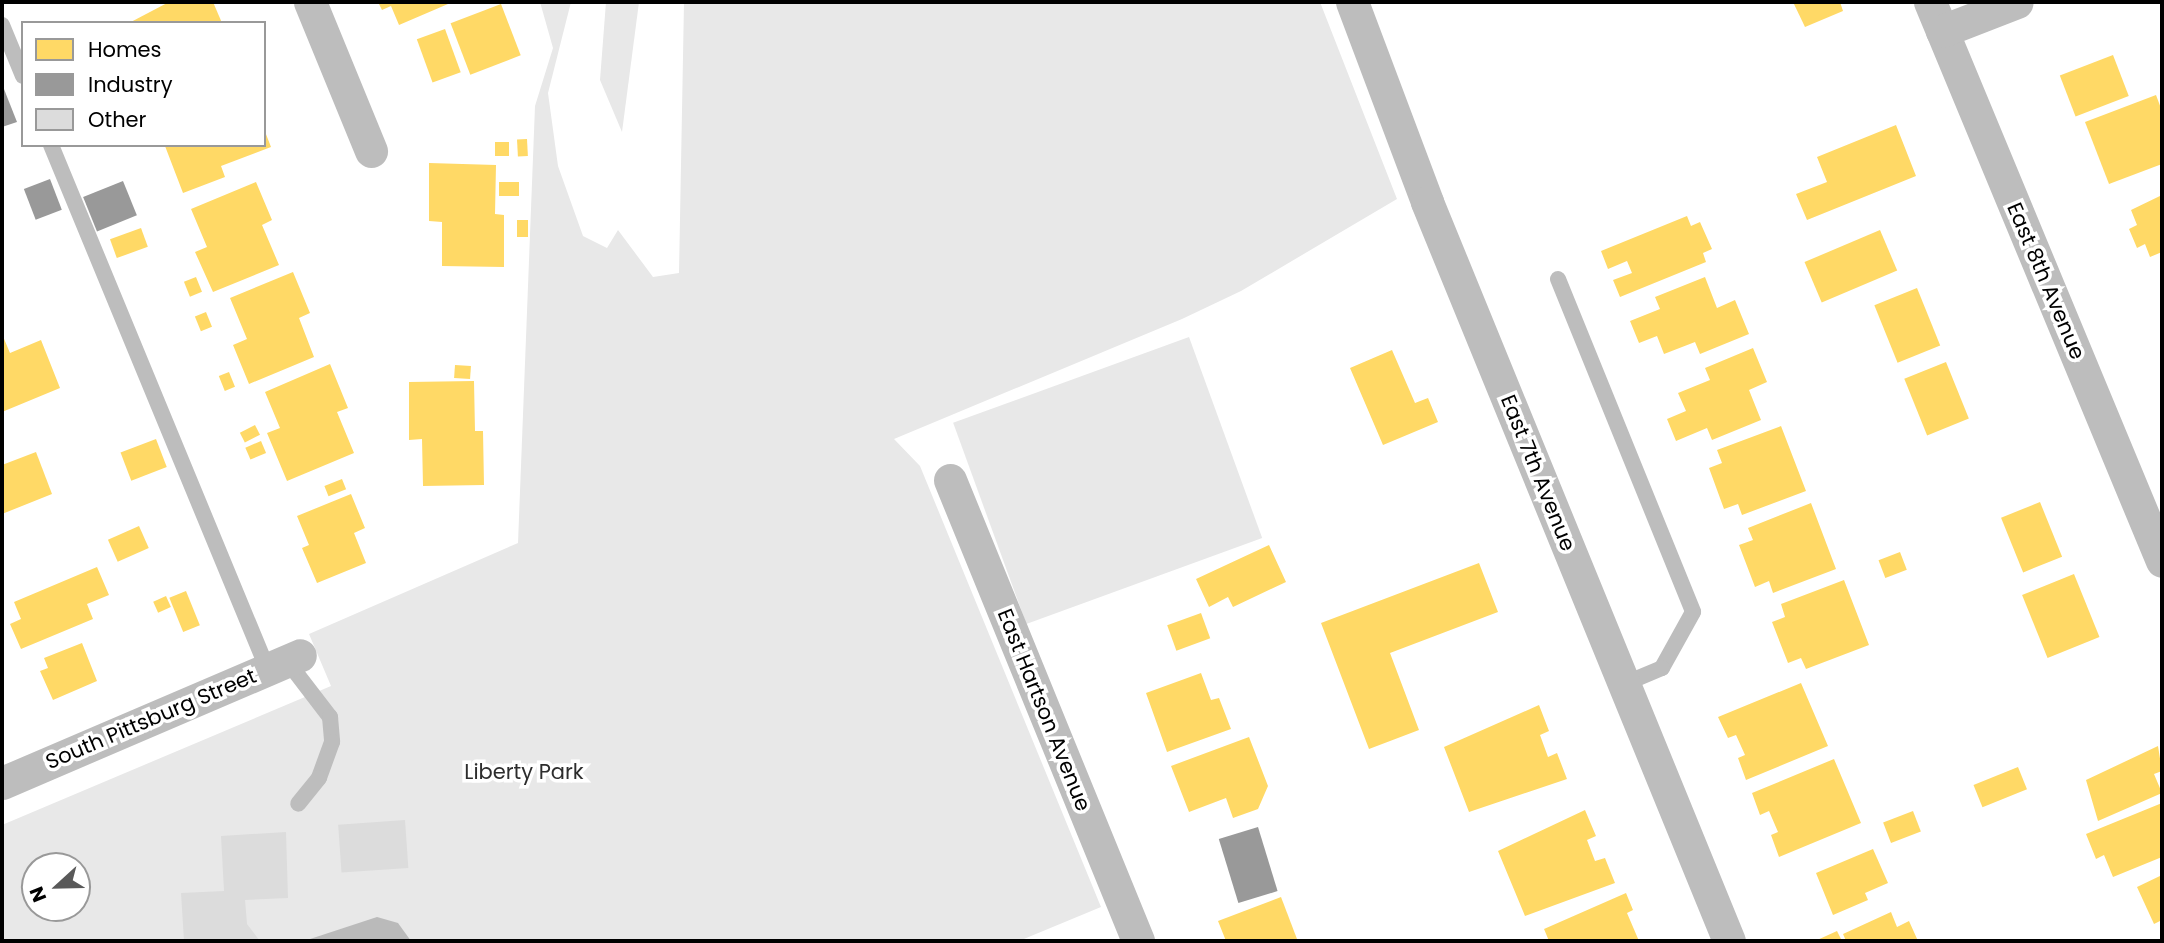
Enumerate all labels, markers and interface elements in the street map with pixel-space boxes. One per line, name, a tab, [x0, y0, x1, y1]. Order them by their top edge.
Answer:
legend	[21, 21, 266, 147]
text: Homes	[88, 35, 162, 64]
text: Industry	[88, 70, 173, 99]
text: Other	[88, 105, 146, 134]
street label: East 8th Avenue	[2002, 199, 2090, 363]
street label: East 7th Avenue	[1495, 391, 1581, 555]
street label: East Hartson Avenue	[992, 605, 1096, 815]
street label: South Pittsburg Street	[42, 663, 260, 775]
park label: Liberty Park	[464, 759, 584, 785]
north arrow	[21, 852, 91, 922]
text: N	[23, 883, 53, 906]

